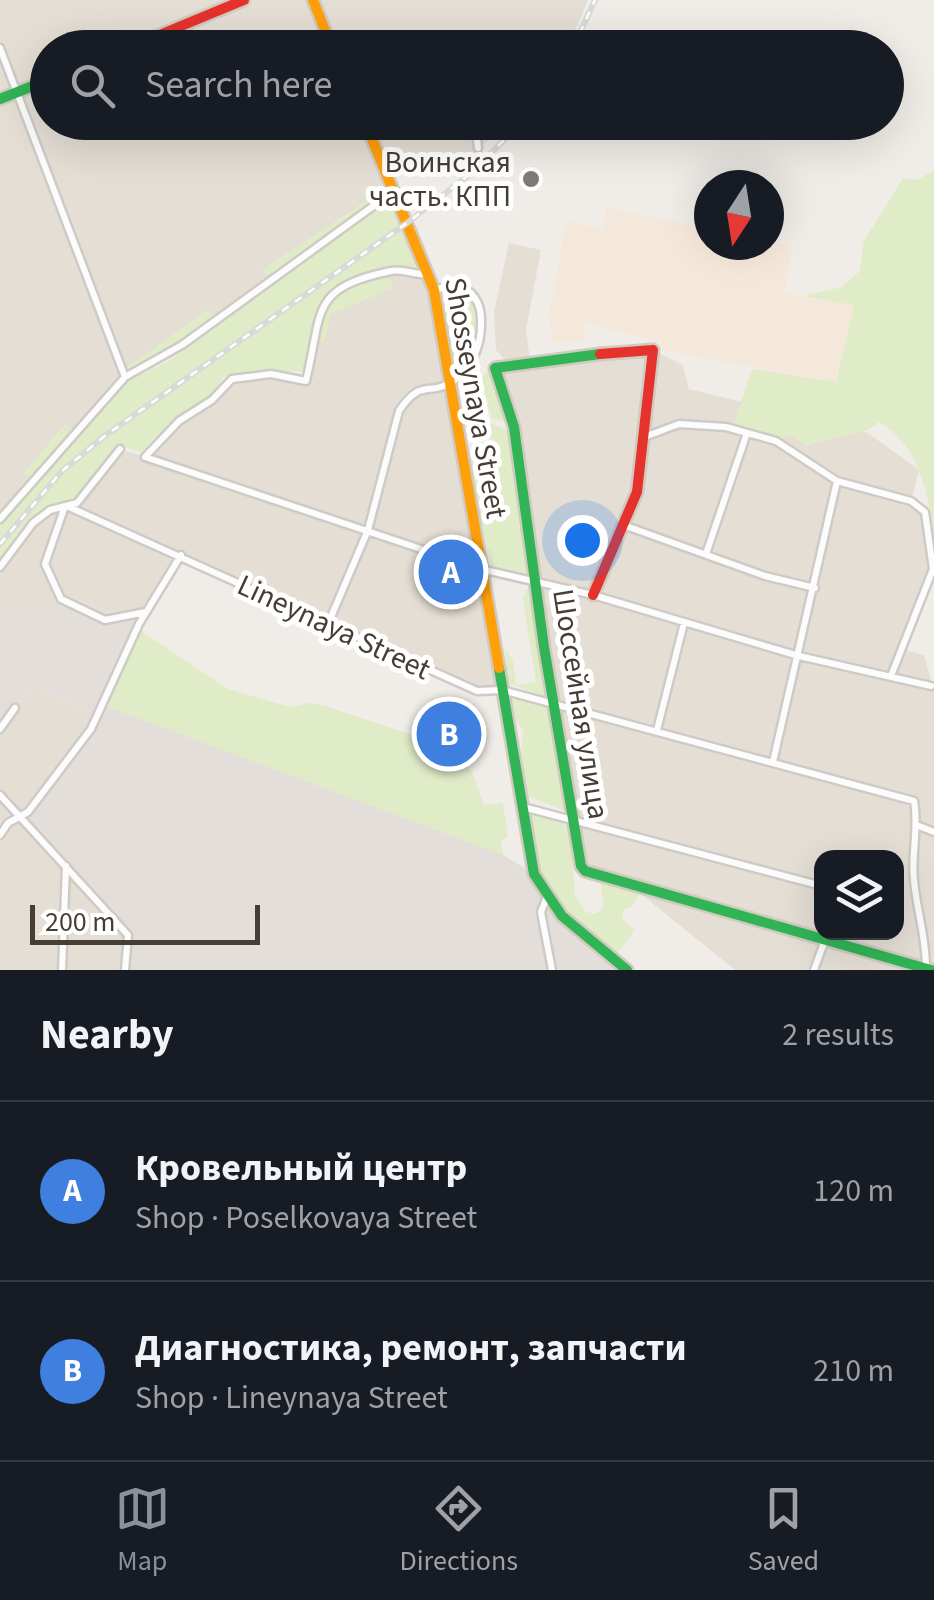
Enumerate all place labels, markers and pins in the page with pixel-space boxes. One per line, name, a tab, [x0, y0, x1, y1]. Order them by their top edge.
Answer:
place label: Воинская часть. КПП	[369, 141, 511, 218]
marker: Воинская часть. КПП	[520, 168, 542, 190]
pin: A	[418, 534, 484, 610]
pin: B	[416, 696, 482, 772]

